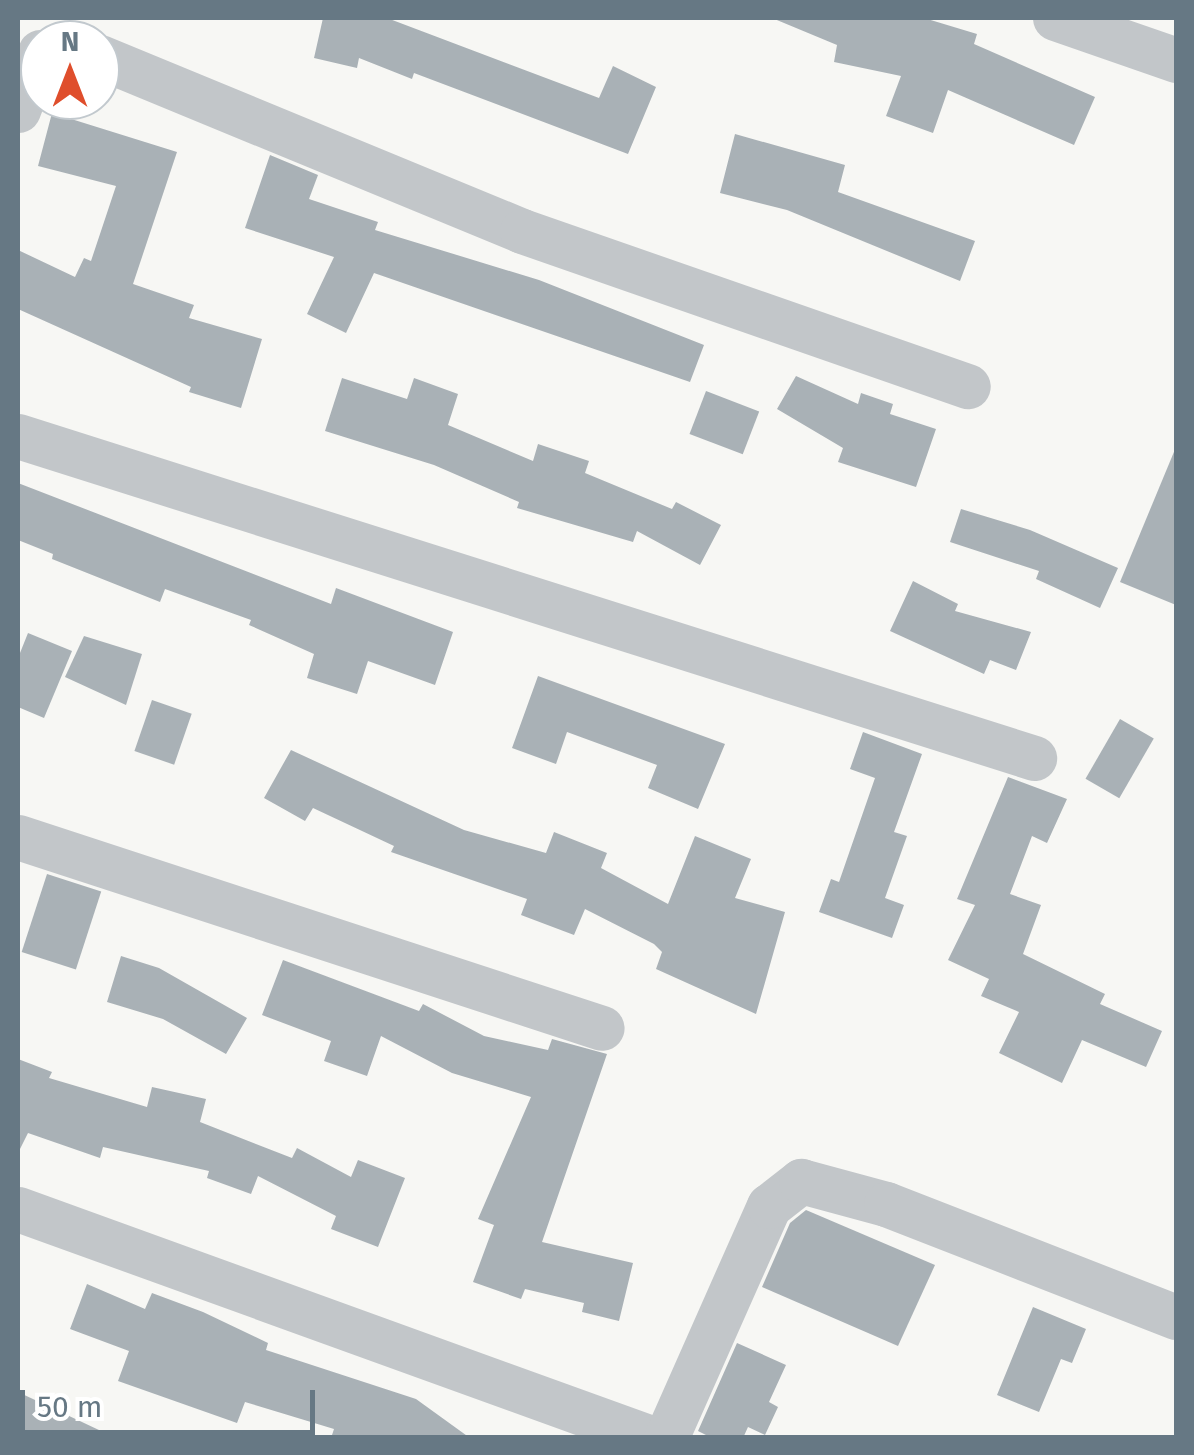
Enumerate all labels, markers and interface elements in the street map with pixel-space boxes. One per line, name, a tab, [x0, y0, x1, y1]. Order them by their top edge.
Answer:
north arrow	[20, 20, 120, 120]
text: N	[61, 25, 79, 58]
scale bar	[25, 1370, 320, 1432]
text: 50 m	[37, 1389, 102, 1425]

